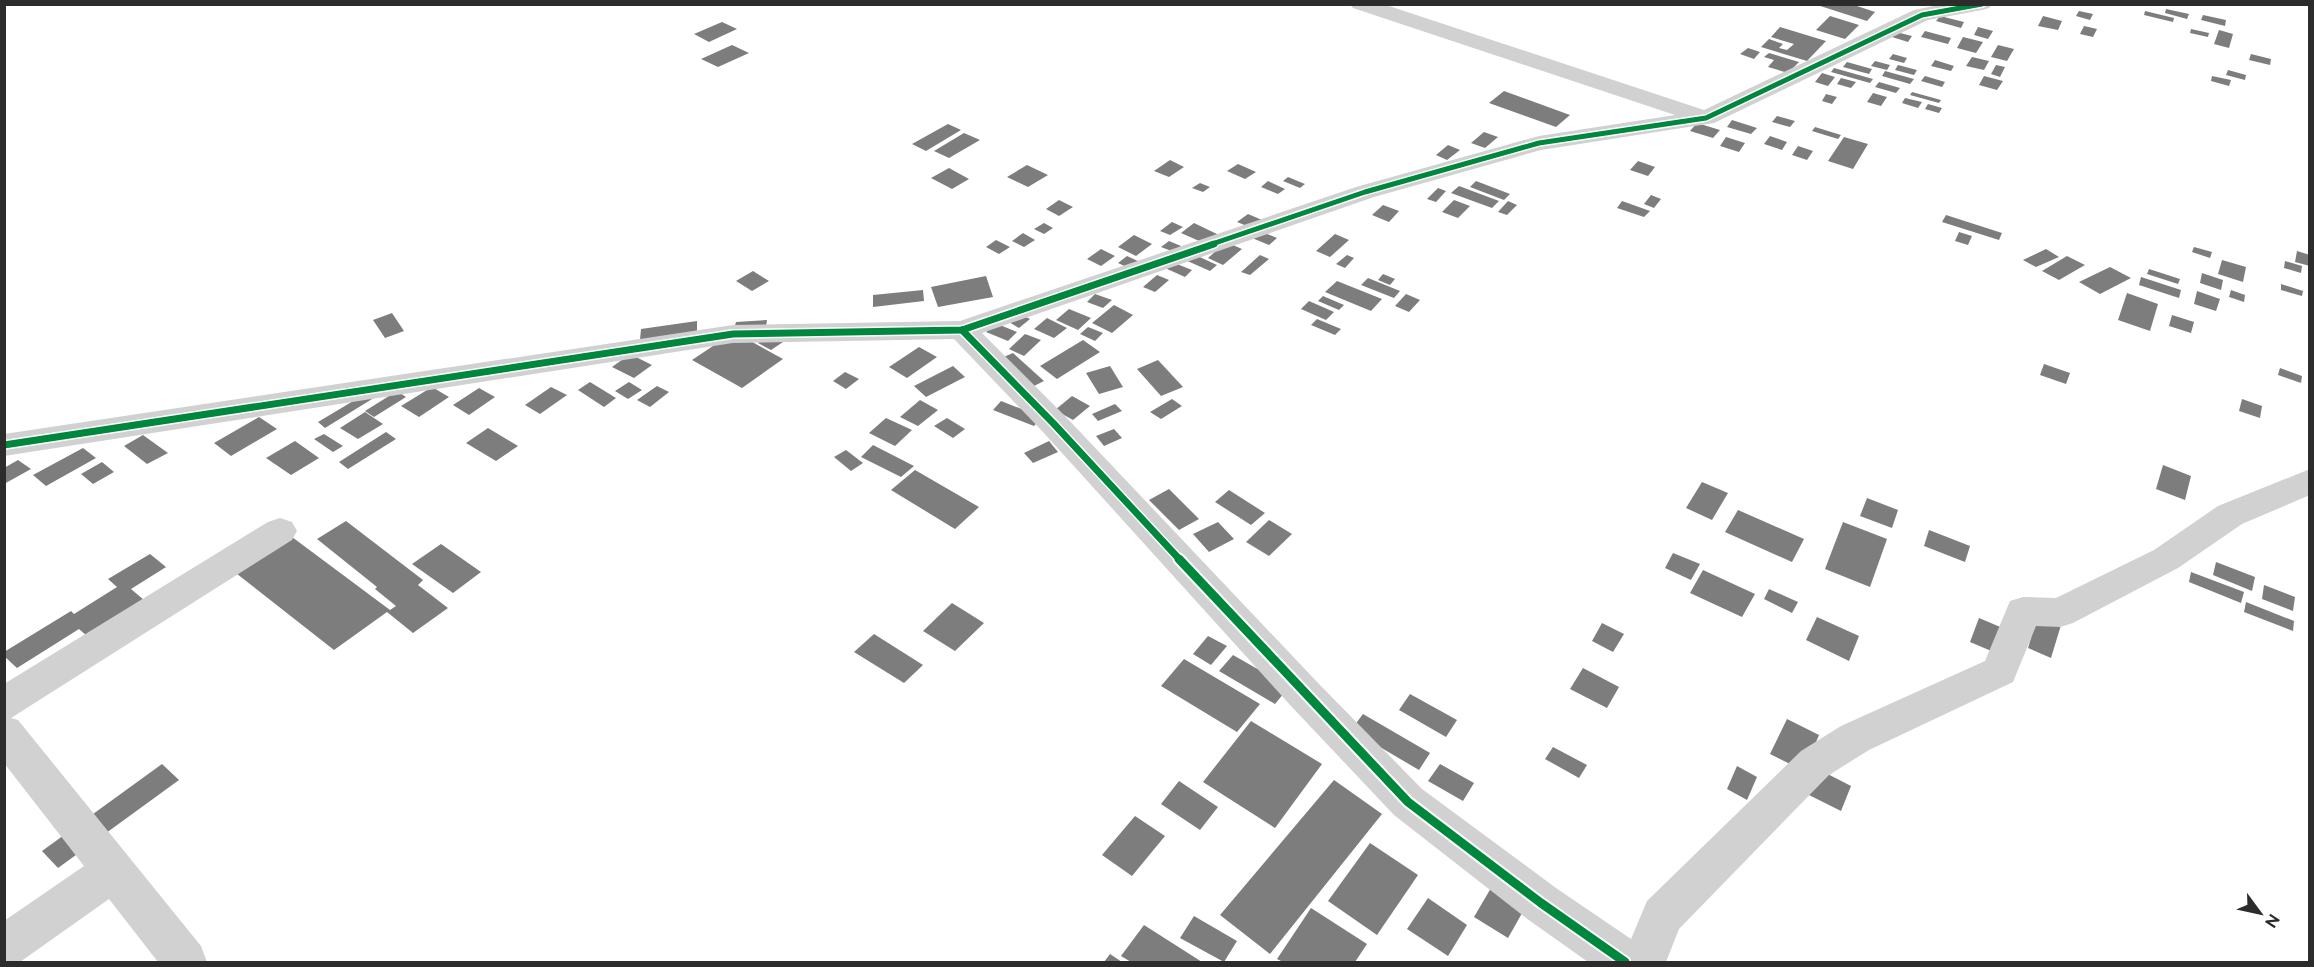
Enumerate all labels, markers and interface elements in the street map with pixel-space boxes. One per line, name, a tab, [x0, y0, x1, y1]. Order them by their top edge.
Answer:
north arrow	[2230, 883, 2290, 943]
text: N	[2261, 911, 2283, 931]

